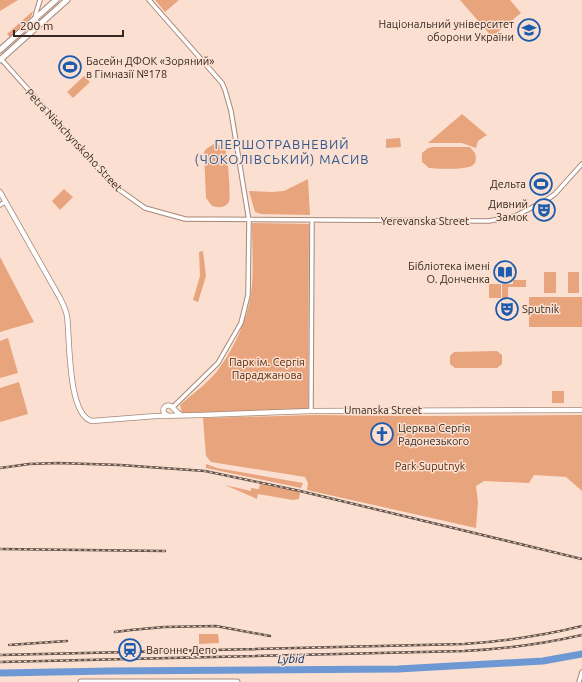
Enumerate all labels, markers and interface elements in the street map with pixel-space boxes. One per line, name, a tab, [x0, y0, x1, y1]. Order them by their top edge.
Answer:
scale bar	[14, 12, 123, 38]
school or university icon: Національний університет оборони України	[516, 17, 542, 43]
place label: Національний університет оборони України	[379, 18, 514, 43]
text: 200 m	[20, 19, 53, 32]
sports icon: Басейн ДФОК «Зоряний» в Гімназії №178	[57, 54, 83, 80]
place label: Басейн ДФОК «Зоряний» в Гімназії №178	[86, 55, 215, 80]
street label: Petra Nishchynskoho Street	[23, 86, 125, 194]
district label: ПЕРШОТРАВНЕВИЙ (ЧОКОЛІВСЬКИЙ) МАСИВ	[195, 137, 369, 167]
sports icon: Дельта	[528, 171, 554, 197]
place label: Дельта	[490, 178, 526, 190]
theatre icon: Дивний Замок	[531, 197, 557, 223]
place label: Дивний Замок	[488, 198, 528, 223]
street label: Yerevanska Street	[381, 215, 470, 227]
library icon: Бібліотека імені О. Донченка	[492, 259, 518, 285]
place label: Бібліотека імені О. Донченка	[408, 260, 490, 285]
theatre icon: Sputnik	[494, 296, 520, 322]
place label: Sputnik	[522, 303, 560, 315]
park label: Парк ім. Сергія Параджанова	[229, 356, 305, 381]
street label: Umanska Street	[344, 404, 423, 416]
church icon: Церква Сергія Радонезького	[369, 421, 395, 447]
place label: Церква Сергія Радонезького	[398, 422, 470, 447]
park label: Park Suputnyk	[395, 460, 466, 472]
station icon: Вагонне Депо	[117, 637, 143, 663]
place label: Вагонне Депо	[146, 644, 217, 656]
water label: Lybid	[277, 652, 305, 665]

